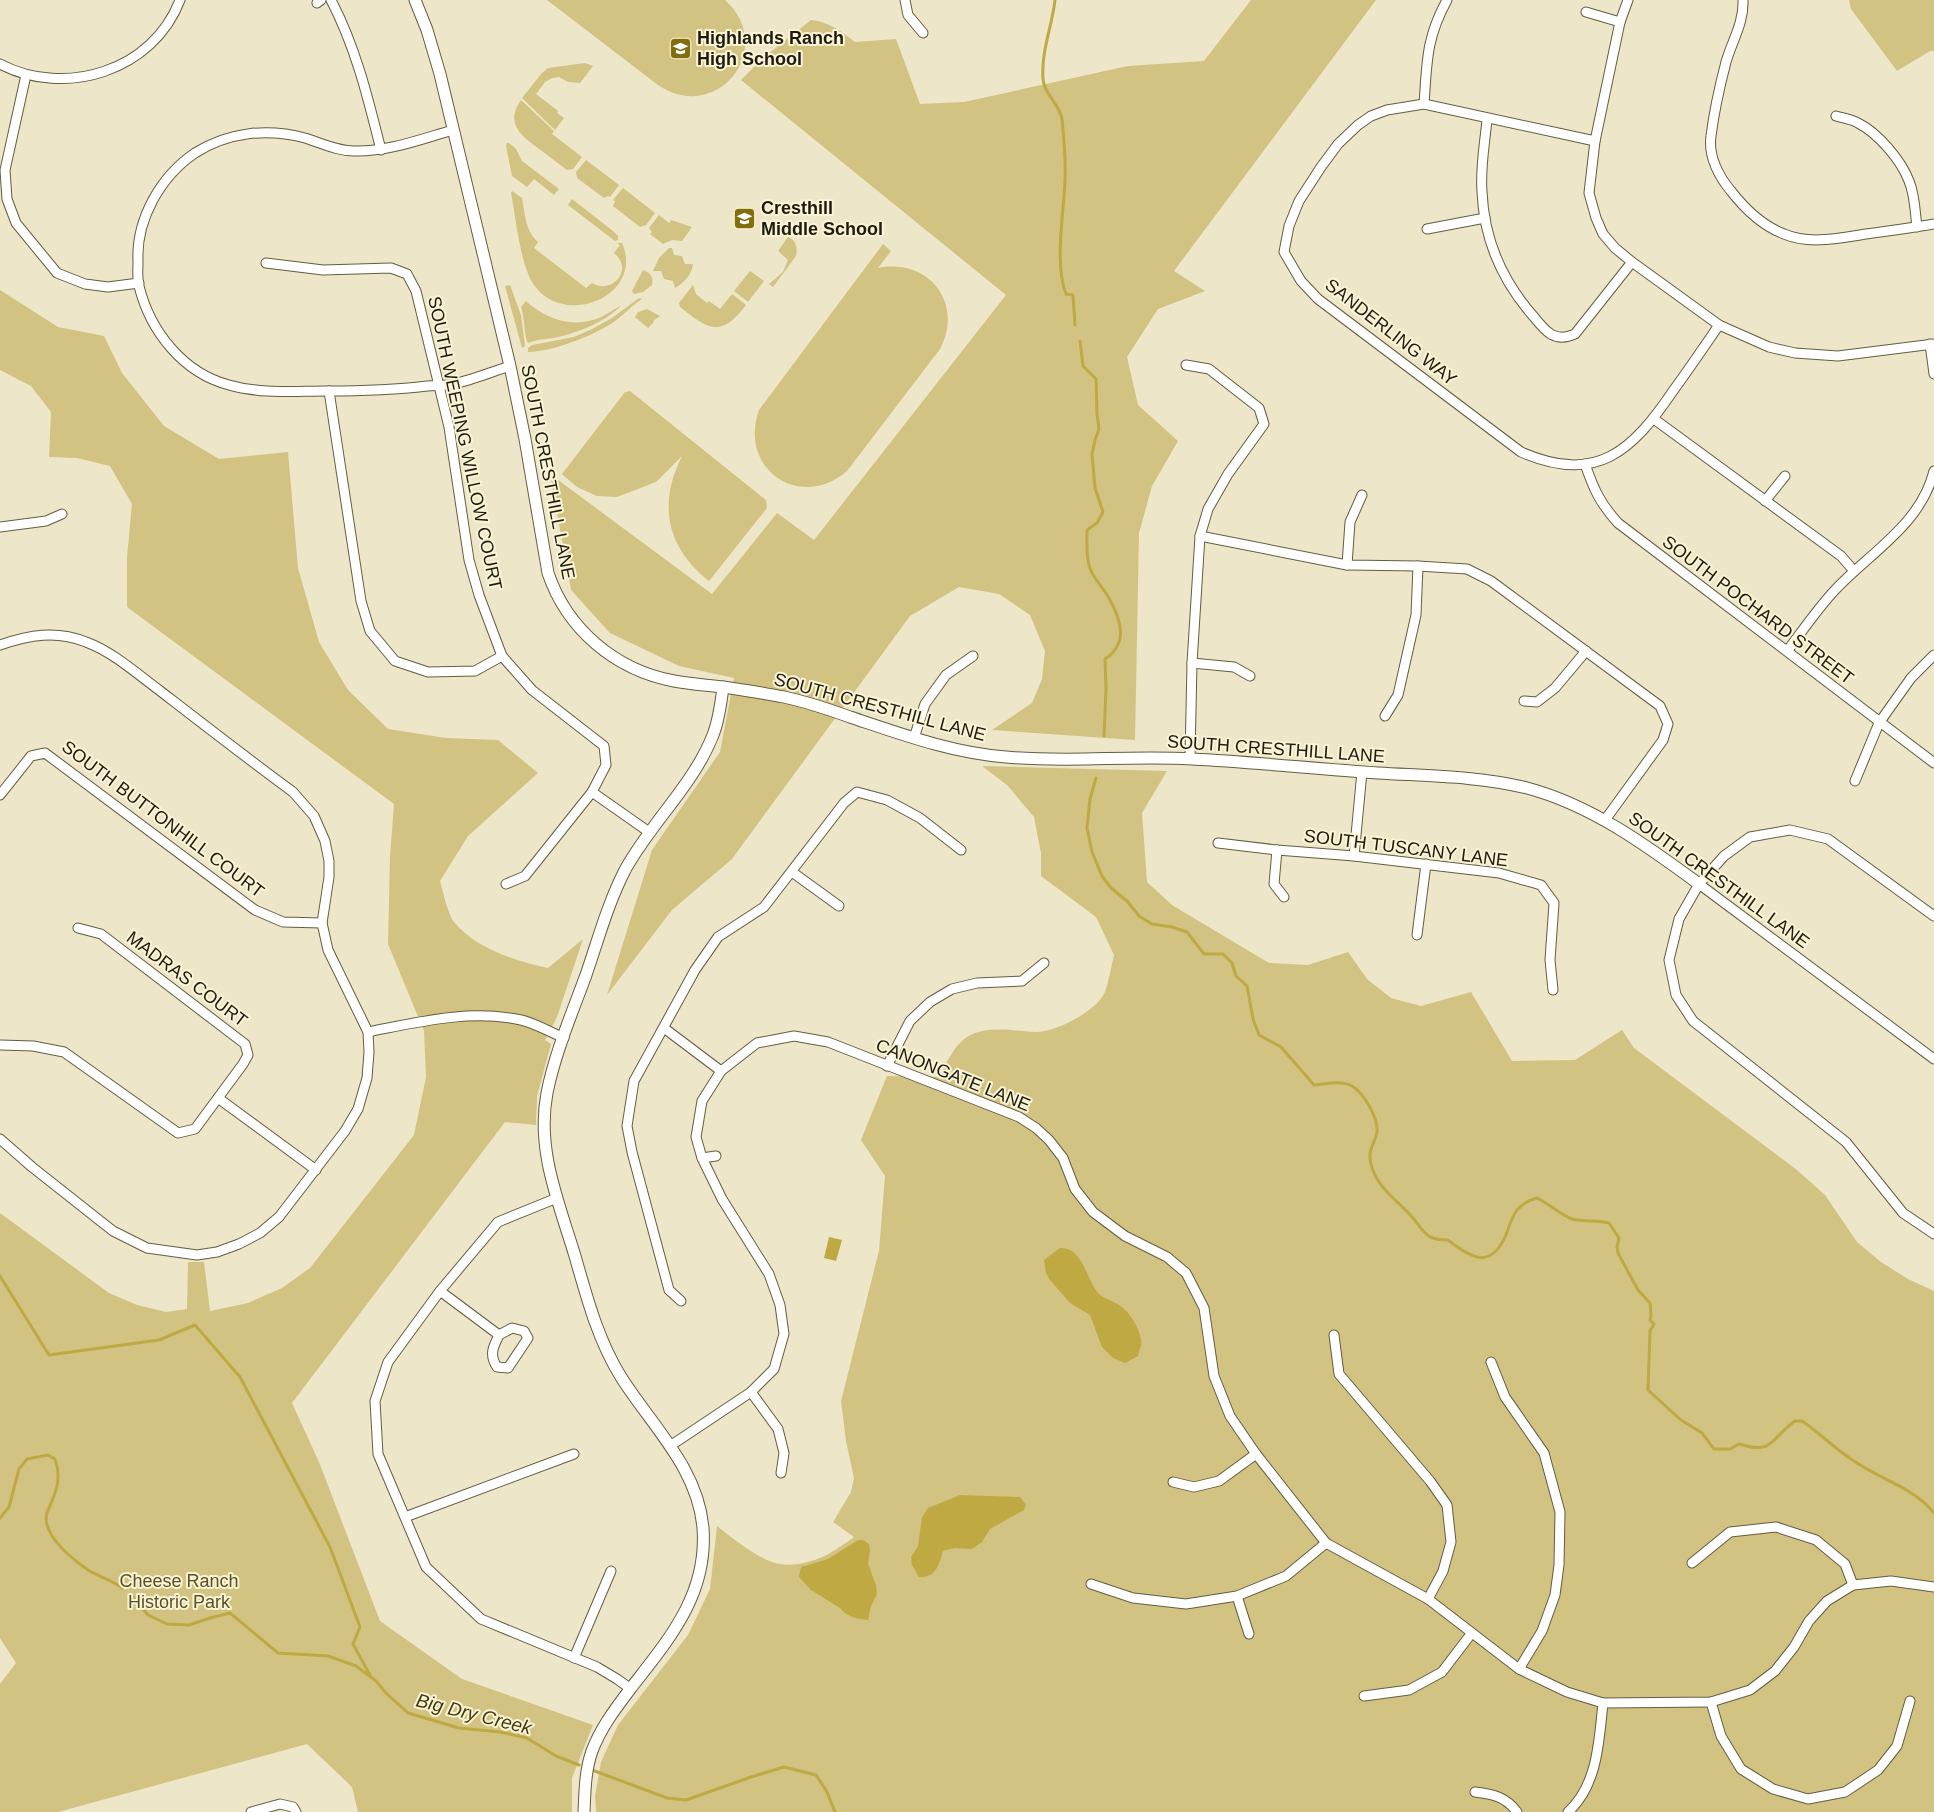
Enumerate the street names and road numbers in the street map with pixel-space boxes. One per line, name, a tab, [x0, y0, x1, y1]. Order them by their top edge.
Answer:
street label: SANDERLING WAY	[1321, 275, 1461, 389]
street label: SOUTH WEEPING WILLOW COURT	[424, 294, 506, 592]
street label: SOUTH CRESTHILL LANE	[517, 363, 579, 581]
street label: SOUTH POCHARD STREET	[1659, 532, 1857, 688]
street label: SOUTH CRESTHILL LANE	[772, 669, 988, 745]
street label: SOUTH CRESTHILL LANE	[1166, 731, 1386, 767]
street label: SOUTH BUTTONHILL COURT	[58, 736, 268, 902]
street label: SOUTH CRESTHILL LANE	[1625, 808, 1813, 952]
street label: SOUTH TUSCANY LANE	[1303, 826, 1509, 870]
street label: MADRAS COURT	[123, 927, 251, 1031]
street label: CANONGATE LANE	[873, 1035, 1033, 1115]

